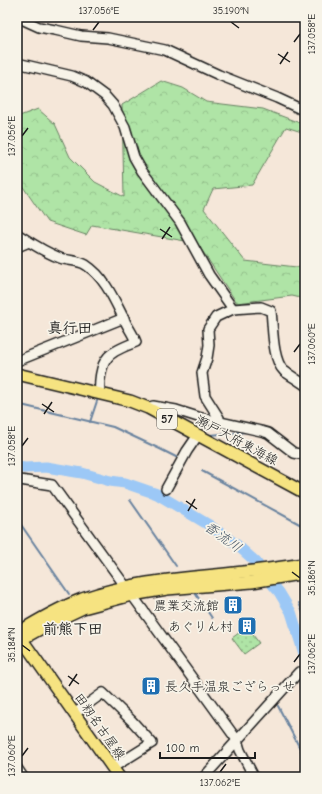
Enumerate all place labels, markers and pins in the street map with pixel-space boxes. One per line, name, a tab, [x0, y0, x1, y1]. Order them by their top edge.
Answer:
building icon: 農業交流館	[222, 594, 244, 616]
place label: 農業交流館	[154, 598, 219, 613]
building icon: あぐりん村	[236, 615, 258, 637]
place label: あぐりん村	[168, 619, 233, 634]
building icon: 長久手温泉ござらっせ	[140, 675, 162, 697]
place label: 長久手温泉ござらっせ	[165, 679, 295, 694]

